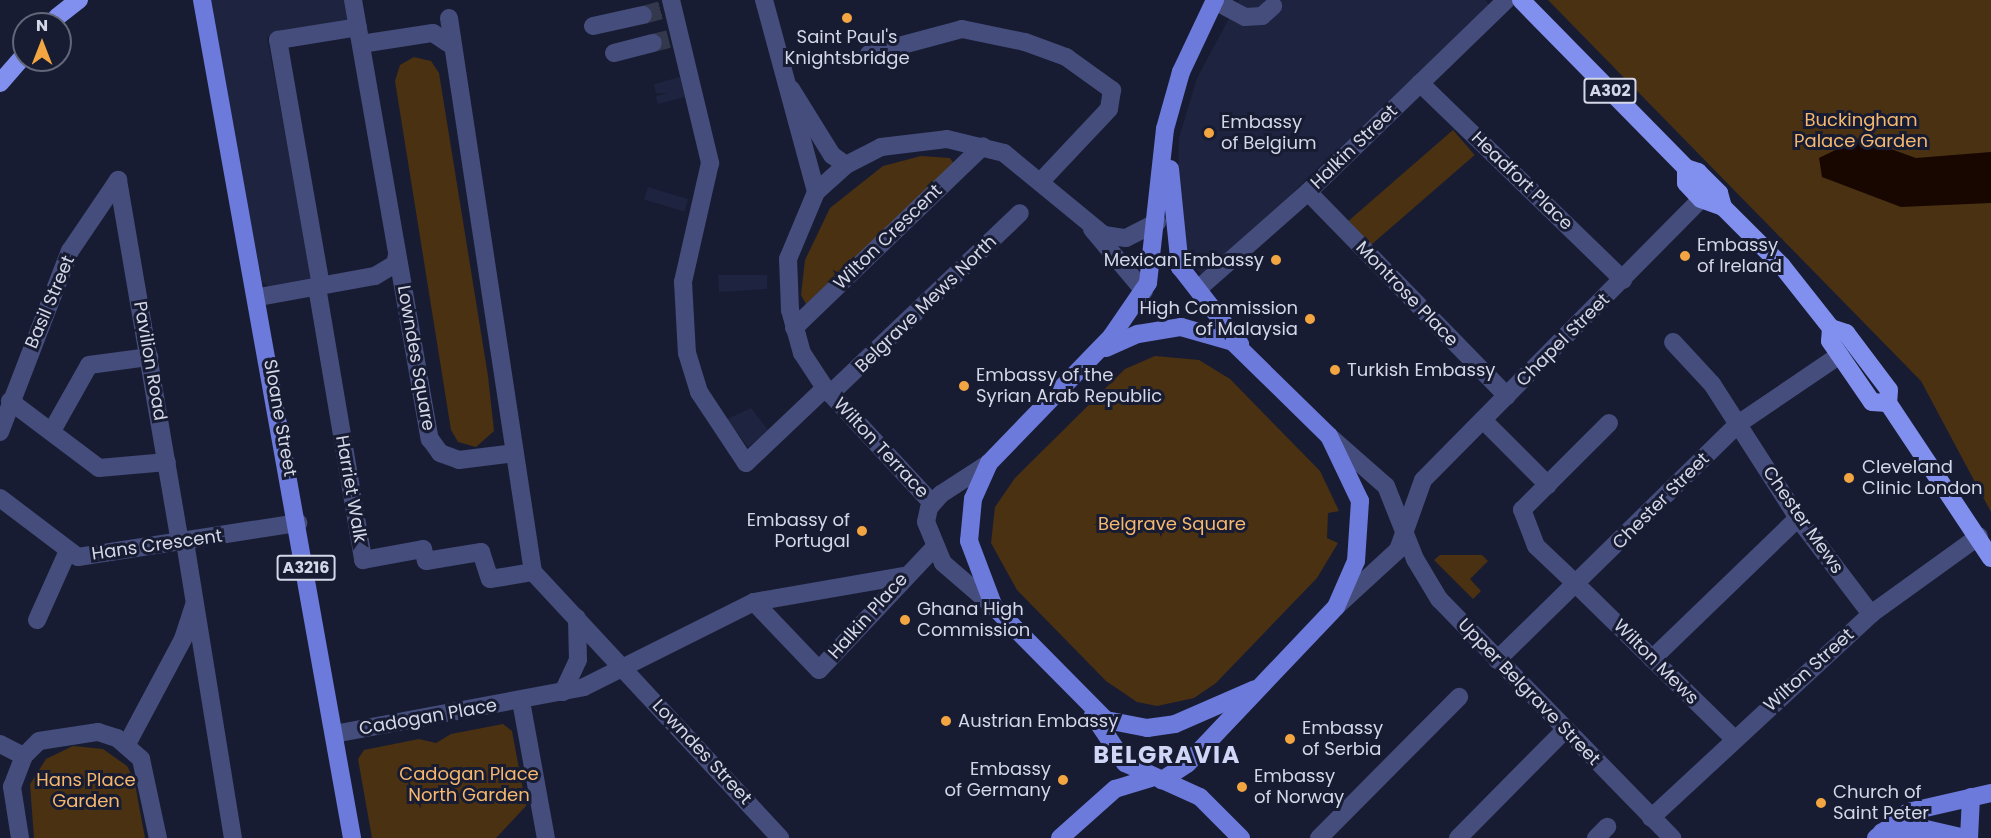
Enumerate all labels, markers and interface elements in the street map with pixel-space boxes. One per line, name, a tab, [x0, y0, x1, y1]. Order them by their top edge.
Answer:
marker: Saint Paul's Knightsbridge	[840, 11, 854, 25]
north arrow	[12, 12, 72, 72]
text: N	[36, 14, 48, 37]
place label: Saint Paul's Knightsbridge	[784, 27, 910, 70]
road number: A302	[1583, 78, 1637, 104]
street label: Halkin Street	[1306, 100, 1402, 194]
park label: Buckingham Palace Garden	[1794, 110, 1928, 152]
place label: Embassy of Belgium	[1221, 112, 1317, 154]
marker: Embassy of Belgium	[1202, 126, 1216, 140]
street label: Headfort Place	[1467, 127, 1577, 235]
street label: Wilton Crescent	[829, 180, 947, 294]
street label: Belgrave Mews North	[851, 231, 1001, 377]
place label: Embassy of Ireland	[1697, 235, 1782, 278]
street label: Montrose Place	[1351, 237, 1463, 351]
place label: Mexican Embassy	[1104, 249, 1264, 271]
marker: Embassy of Ireland	[1678, 249, 1692, 263]
street label: Basil Street	[21, 252, 79, 352]
marker: Mexican Embassy	[1269, 253, 1283, 267]
street label: Lowndes Square	[393, 284, 439, 432]
street label: Chapel Street	[1512, 289, 1614, 391]
place label: High Commission of Malaysia	[1139, 298, 1298, 340]
street label: Pavilion Road	[129, 300, 171, 422]
marker: High Commission of Malaysia	[1303, 312, 1317, 326]
street label: Sloane Street	[259, 358, 301, 478]
place label: Turkish Embassy	[1347, 359, 1495, 381]
marker: Turkish Embassy	[1328, 363, 1342, 377]
place label: Embassy of the Syrian Arab Republic	[976, 365, 1162, 407]
marker: Embassy of the Syrian Arab Republic	[957, 379, 971, 393]
street label: Wilton Terrace	[829, 393, 933, 503]
street label: Harriet Walk	[331, 434, 371, 544]
street label: Chester Street	[1608, 448, 1714, 554]
place label: Cleveland Clinic London	[1862, 457, 1982, 500]
street label: Chester Mews	[1758, 462, 1848, 578]
marker: Cleveland Clinic London	[1840, 469, 1858, 487]
place label: Embassy of Portugal	[747, 510, 850, 552]
park label: Belgrave Square	[1098, 513, 1246, 535]
marker: Embassy of Portugal	[855, 524, 869, 538]
street label: Hans Crescent	[90, 525, 224, 565]
road number: A3216	[276, 555, 336, 581]
street label: Halkin Place	[824, 569, 912, 663]
place label: Ghana High Commission	[917, 599, 1030, 642]
marker: Ghana High Commission	[898, 613, 912, 627]
street label: Upper Belgrave Street	[1453, 614, 1605, 770]
street label: Wilton Mews	[1609, 615, 1703, 709]
street label: Wilton Street	[1760, 624, 1858, 716]
street label: Cadogan Place	[357, 694, 499, 740]
street label: Lowndes Street	[648, 695, 756, 809]
place label: Austrian Embassy	[958, 710, 1118, 732]
marker: Austrian Embassy	[939, 714, 953, 728]
place label: Embassy of Serbia	[1302, 718, 1383, 760]
marker: Embassy of Serbia	[1283, 732, 1297, 746]
district label: BELGRAVIA	[1093, 741, 1241, 769]
place label: Embassy of Germany	[945, 759, 1051, 802]
park label: Cadogan Place North Garden	[399, 764, 539, 806]
place label: Embassy of Norway	[1254, 766, 1344, 808]
park label: Hans Place Garden	[36, 770, 136, 812]
marker: Embassy of Germany	[1056, 773, 1070, 787]
marker: Embassy of Norway	[1235, 780, 1249, 794]
place label: Church of Saint Peter	[1833, 782, 1929, 824]
marker: Church of Saint Peter	[1814, 796, 1828, 810]

